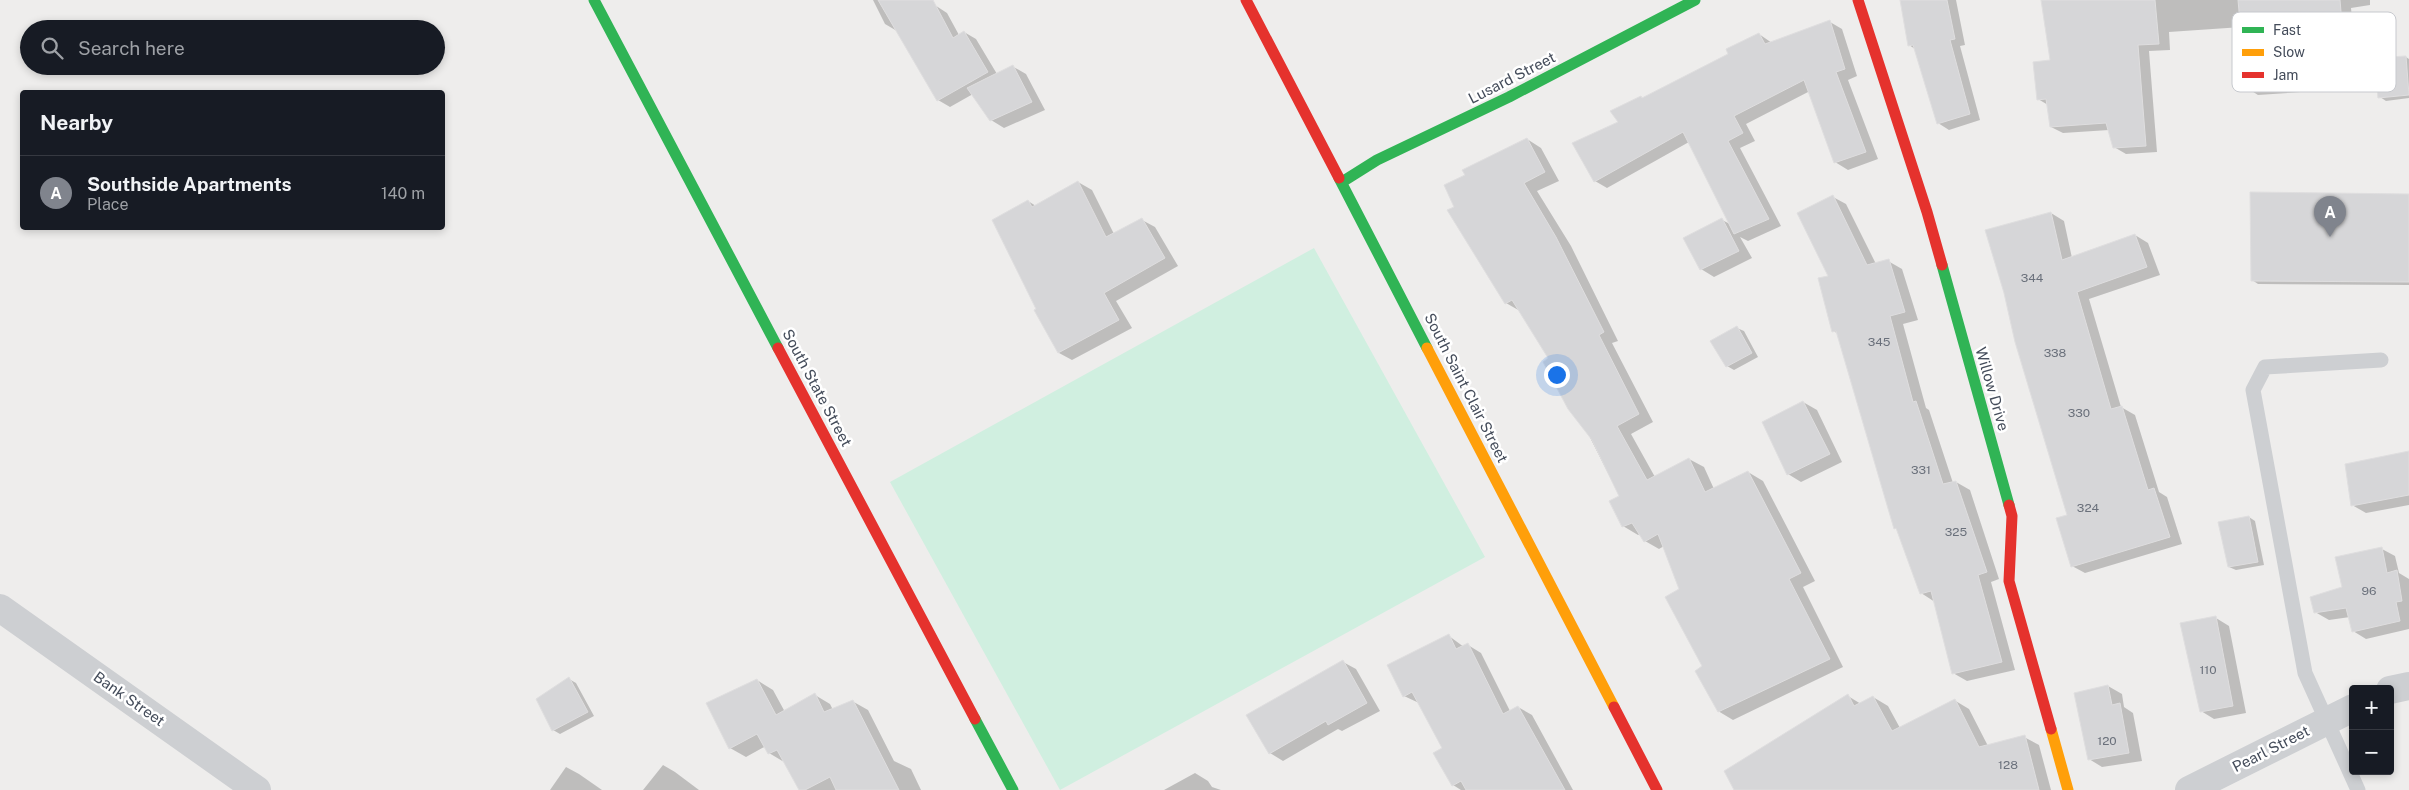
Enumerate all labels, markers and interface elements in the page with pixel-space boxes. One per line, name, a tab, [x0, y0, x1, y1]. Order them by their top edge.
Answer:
legend	[2232, 12, 2396, 92]
search box	[20, 20, 445, 75]
text: Fast	[2273, 22, 2301, 38]
icon: search	[38, 34, 66, 62]
text: Search here	[78, 37, 185, 59]
text: Slow	[2273, 44, 2305, 60]
street label: Lusard Street	[1465, 48, 1558, 107]
text: Jam	[2273, 67, 2298, 83]
text: Nearby	[40, 110, 113, 135]
text: Southside Apartments	[87, 173, 292, 195]
text: A	[50, 184, 62, 203]
text: 140 m	[381, 184, 425, 203]
text: Place	[87, 195, 129, 214]
pin: A	[2314, 196, 2346, 237]
house number: 344	[2021, 271, 2044, 285]
street label: South Saint Clair Street	[1421, 310, 1512, 465]
street label: South State Street	[779, 326, 856, 449]
house number: 345	[1868, 335, 1891, 349]
street label: Willow Drive	[1972, 345, 2013, 433]
house number: 338	[2044, 346, 2067, 360]
your location	[1544, 362, 1570, 388]
house number: 330	[2068, 406, 2090, 420]
house number: 331	[1911, 463, 1931, 477]
house number: 324	[2077, 501, 2100, 515]
house number: 325	[1945, 525, 1968, 539]
house number: 96	[2362, 584, 2376, 598]
house number: 110	[2199, 663, 2217, 677]
street label: Bank Street	[90, 668, 168, 729]
map controls	[2349, 685, 2394, 775]
button: +	[2349, 685, 2394, 730]
street label: Pearl Street	[2229, 722, 2312, 775]
button: −	[2349, 730, 2394, 775]
house number: 120	[2097, 734, 2117, 748]
house number: 128	[1998, 758, 2018, 772]

